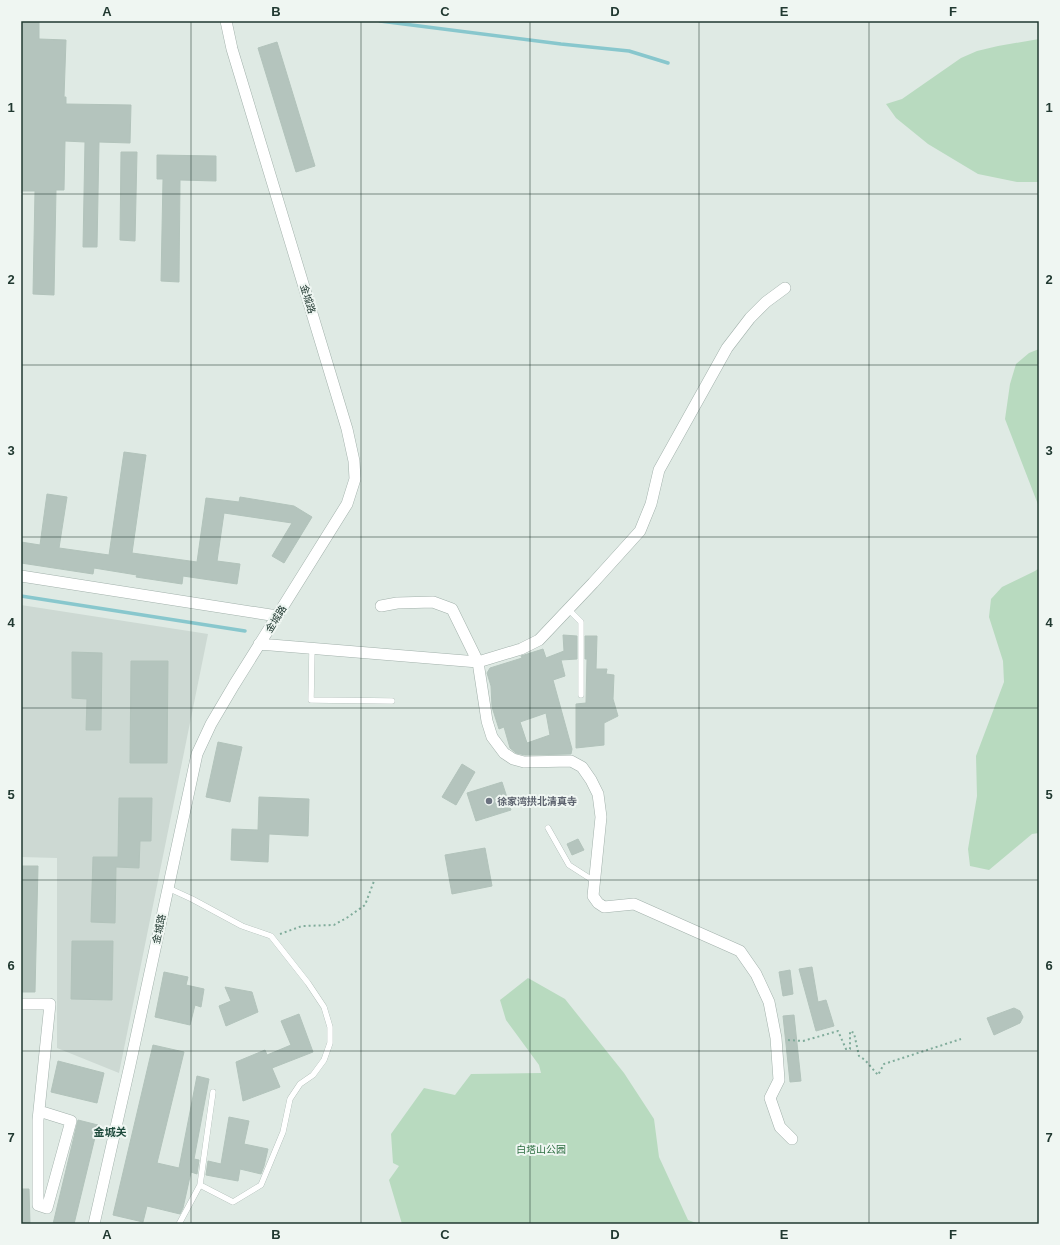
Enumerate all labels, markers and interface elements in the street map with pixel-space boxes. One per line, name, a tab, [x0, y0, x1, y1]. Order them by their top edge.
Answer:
text: A	[102, 4, 112, 19]
text: B	[271, 4, 281, 19]
text: C	[440, 4, 450, 19]
text: D	[610, 4, 620, 19]
text: E	[780, 4, 789, 19]
text: F	[949, 4, 957, 19]
text: 1	[7, 100, 15, 115]
text: 1	[1045, 100, 1053, 115]
text: 2	[7, 272, 15, 287]
text: 2	[1045, 272, 1053, 287]
street label: 金城路	[298, 283, 318, 315]
text: 3	[7, 443, 15, 458]
text: 3	[1045, 443, 1053, 458]
street label: 金城路	[263, 603, 289, 635]
text: 4	[7, 615, 15, 630]
text: 4	[1045, 615, 1053, 630]
text: 5	[7, 787, 15, 802]
text: 5	[1045, 787, 1053, 802]
marker: 徐家湾拱北清真寺	[484, 796, 494, 806]
place label: 徐家湾拱北清真寺	[497, 796, 577, 807]
street label: 金城路	[151, 913, 167, 945]
text: 6	[7, 958, 15, 973]
text: 6	[1045, 958, 1053, 973]
district label: 金城关	[94, 1126, 127, 1138]
text: 7	[7, 1130, 15, 1145]
text: 7	[1045, 1130, 1053, 1145]
park label: 白塔山公园	[516, 1144, 566, 1155]
text: A	[102, 1227, 112, 1242]
text: B	[271, 1227, 281, 1242]
text: C	[440, 1227, 450, 1242]
text: D	[610, 1227, 620, 1242]
text: E	[780, 1227, 789, 1242]
text: F	[949, 1227, 957, 1242]

